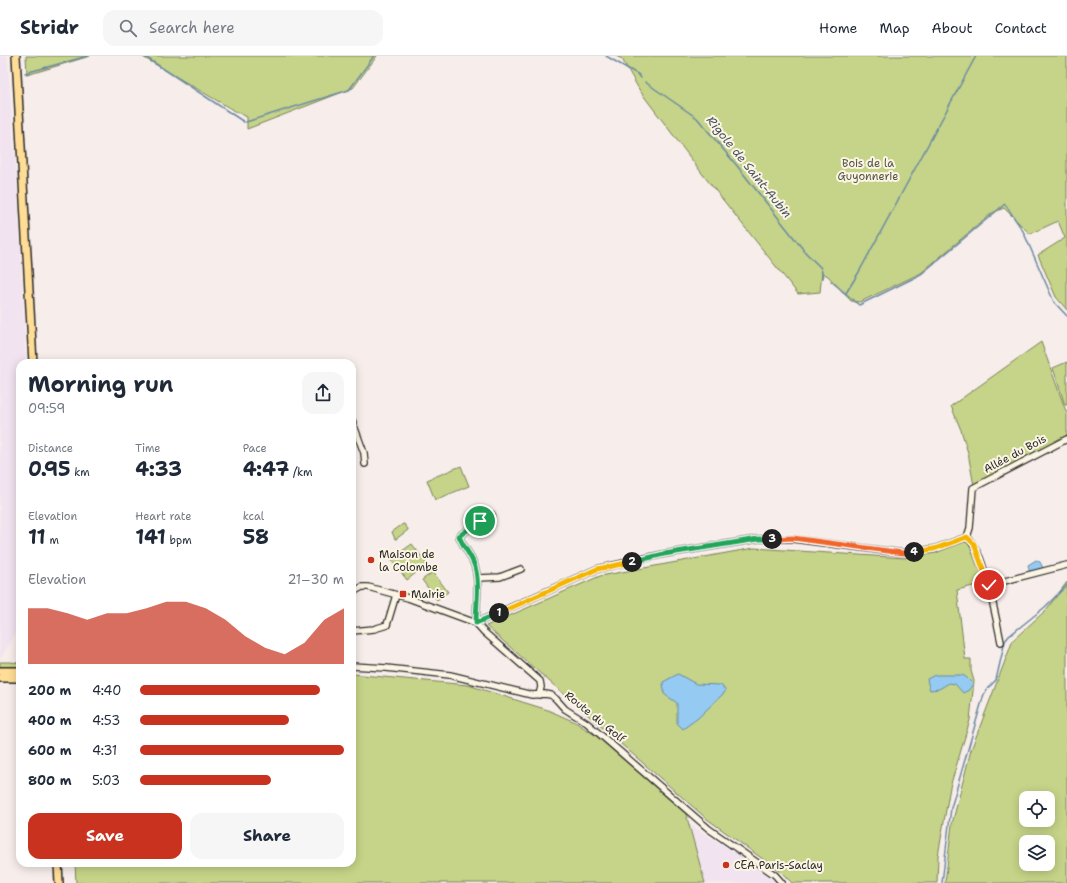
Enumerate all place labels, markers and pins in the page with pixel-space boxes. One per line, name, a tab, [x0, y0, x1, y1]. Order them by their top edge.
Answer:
pin	[463, 504, 497, 538]
pin: 3	[762, 529, 782, 549]
pin: 4	[904, 542, 924, 562]
place label: Maison de la Colombe	[379, 547, 438, 575]
pin: 2	[622, 552, 642, 572]
marker: Maison de la Colombe	[366, 555, 376, 565]
pin	[972, 568, 1006, 602]
place label: Mairie	[411, 587, 445, 602]
marker: Mairie	[398, 589, 408, 599]
pin: 1	[489, 603, 509, 623]
place label: CEA Paris-Saclay	[734, 858, 823, 873]
marker: CEA Paris-Saclay	[721, 860, 731, 870]

